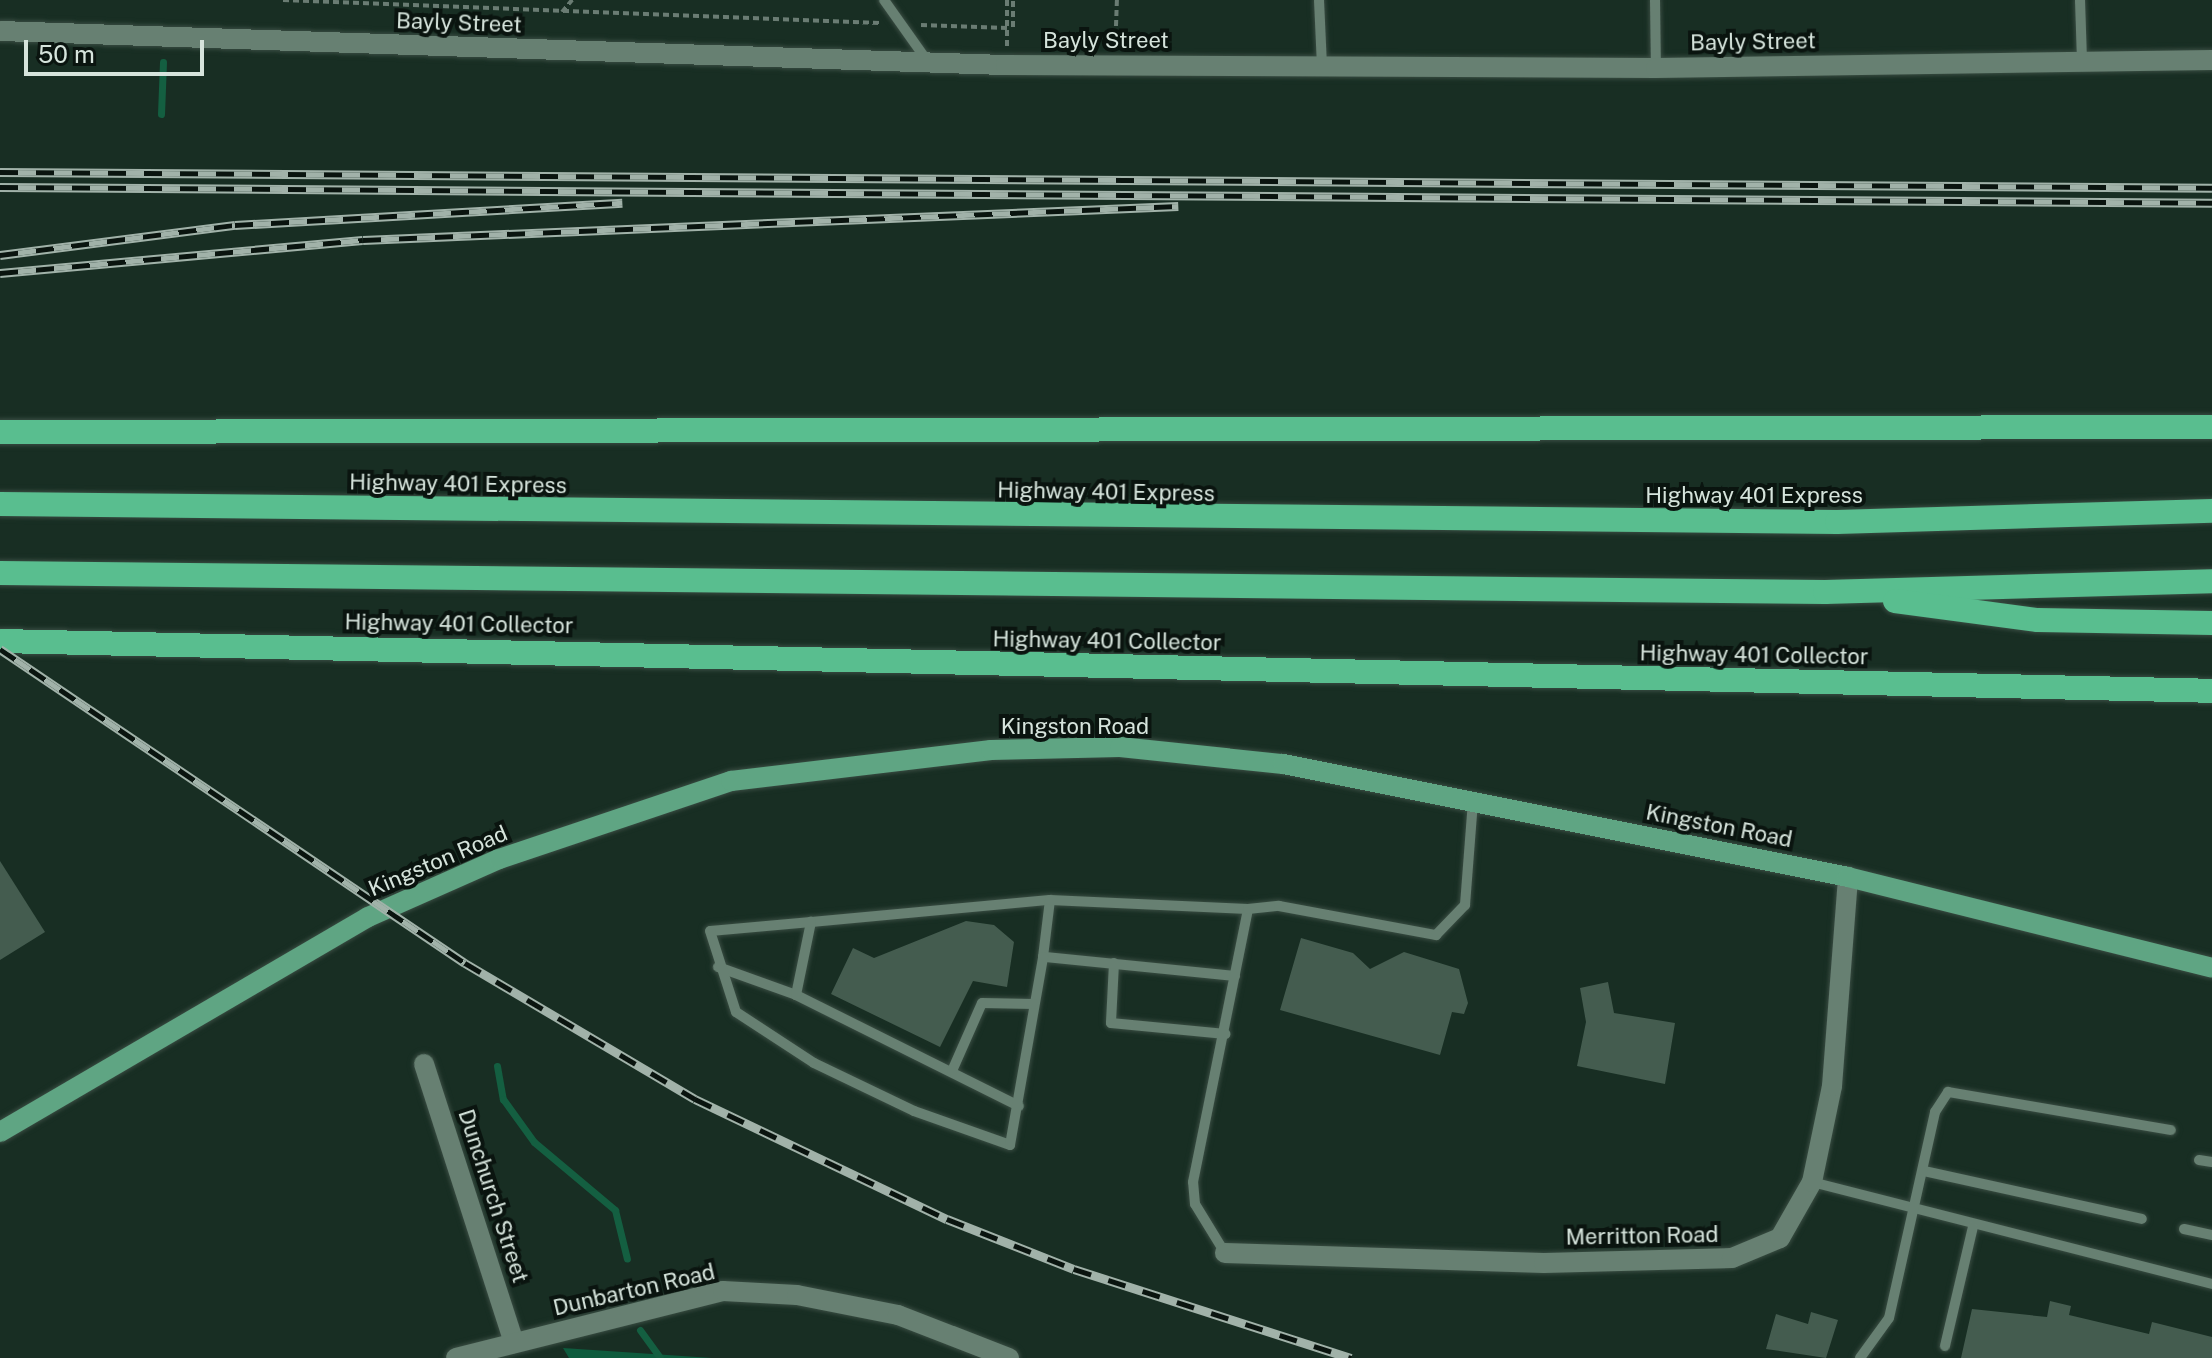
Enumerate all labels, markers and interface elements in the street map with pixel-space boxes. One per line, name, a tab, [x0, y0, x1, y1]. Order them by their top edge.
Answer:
street label: Bayly Street	[396, 8, 522, 38]
scale bar	[28, 24, 208, 74]
street label: Bayly Street	[1043, 28, 1169, 54]
street label: Bayly Street	[1690, 28, 1816, 56]
text: 50 m	[38, 40, 95, 68]
street label: Highway 401 Express	[349, 469, 567, 499]
street label: Highway 401 Express	[997, 477, 1215, 507]
street label: Highway 401 Express	[1645, 483, 1863, 509]
street label: Highway 401 Collector	[344, 609, 574, 639]
street label: Highway 401 Collector	[992, 626, 1222, 656]
street label: Highway 401 Collector	[1639, 640, 1869, 670]
street label: Kingston Road	[1001, 714, 1149, 740]
street label: Kingston Road	[1644, 799, 1794, 853]
street label: Kingston Road	[365, 820, 511, 902]
street label: Dunchurch Street	[453, 1106, 533, 1286]
street label: Merritton Road	[1565, 1221, 1719, 1251]
street label: Dunbarton Road	[551, 1259, 717, 1321]

